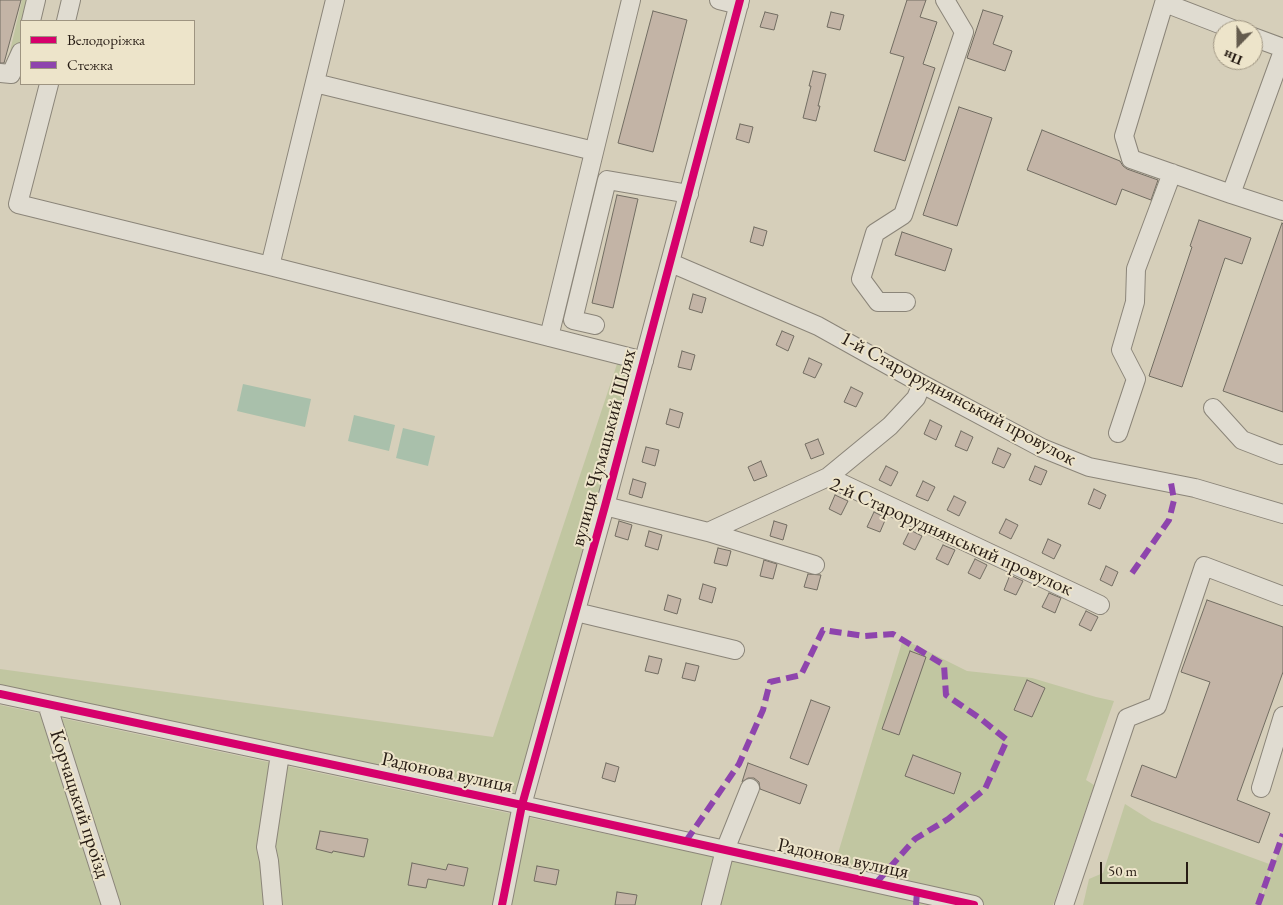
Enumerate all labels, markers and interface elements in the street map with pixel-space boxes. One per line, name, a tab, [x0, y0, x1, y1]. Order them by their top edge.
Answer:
legend	[20, 20, 195, 85]
north arrow	[1213, 20, 1263, 70]
text: Велодоріжка	[67, 30, 145, 49]
text: Пн	[1221, 46, 1245, 70]
text: Стежка	[67, 55, 113, 74]
street label: 1-й Староруднянський провулок	[836, 327, 1080, 471]
street label: вулиця Чумацький Шлях	[566, 347, 642, 549]
street label: 2-й Староруднянський провулок	[826, 472, 1076, 602]
street label: Корчацький проїзд	[44, 727, 114, 881]
street label: Радонова вулиця	[379, 747, 515, 799]
street label: Радонова вулиця	[775, 833, 911, 885]
scale bar	[1103, 852, 1190, 884]
text: 50 m	[1108, 861, 1137, 880]

